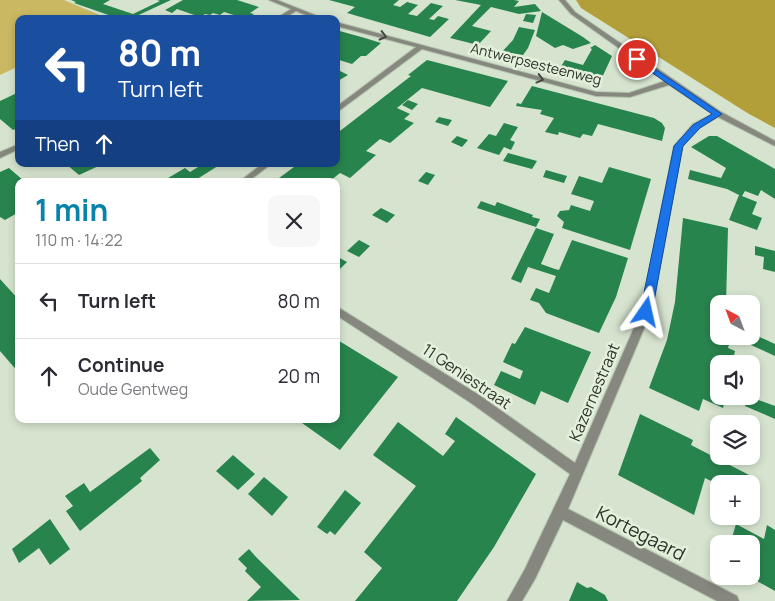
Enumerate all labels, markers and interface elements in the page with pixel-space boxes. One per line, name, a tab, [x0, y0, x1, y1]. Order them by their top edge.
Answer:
text: 80 m	[118, 29, 201, 77]
one-way arrow	[379, 31, 387, 41]
icon: left	[35, 35, 100, 100]
street label: Antwerpsesteenweg	[469, 38, 604, 89]
pin	[616, 38, 658, 80]
icon: arrive	[623, 45, 651, 73]
one-way arrow	[536, 73, 545, 84]
text: Turn left	[118, 74, 203, 104]
icon: ahead	[90, 130, 118, 158]
text: Then	[35, 131, 80, 157]
text: 1 min	[35, 189, 108, 230]
button: close	[268, 195, 320, 247]
text: 110 m · 14:22	[35, 229, 123, 251]
position arrow	[619, 285, 671, 337]
icon: left	[35, 287, 63, 315]
text: Turn left	[78, 288, 156, 314]
text: 80 m	[277, 288, 320, 314]
north arrow	[710, 295, 760, 345]
map controls	[710, 295, 760, 585]
street label: 11 Geniestraat	[418, 338, 516, 414]
street label: Kazernestraat	[563, 340, 625, 444]
text: Continue	[78, 352, 164, 378]
button: sound	[710, 355, 760, 405]
icon: ahead	[35, 362, 63, 390]
text: 20 m	[278, 363, 320, 389]
text: Oude Gentweg	[78, 378, 188, 400]
button: layers	[710, 415, 760, 465]
button: +	[710, 475, 760, 525]
street label: Kortegaard	[592, 499, 690, 567]
button: −	[710, 535, 760, 585]

